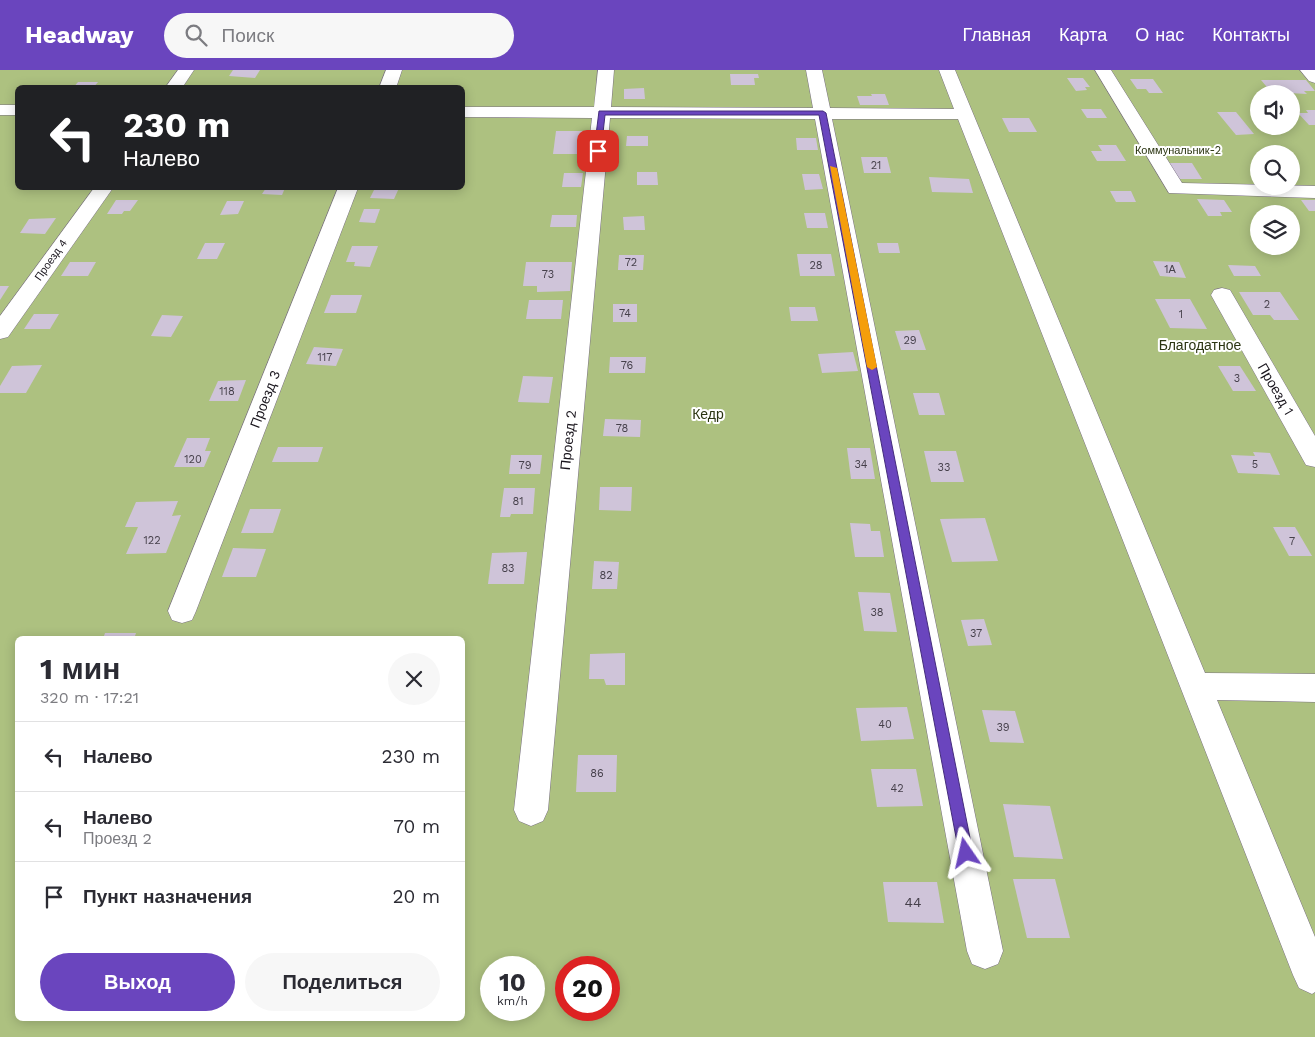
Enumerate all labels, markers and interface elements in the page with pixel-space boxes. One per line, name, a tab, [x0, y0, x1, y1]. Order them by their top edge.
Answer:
search box	[164, 13, 514, 58]
text: Headway	[25, 21, 134, 49]
icon: search	[182, 21, 210, 49]
text: Поиск	[222, 24, 274, 47]
text: Главная	[962, 24, 1031, 45]
text: Карта	[1059, 24, 1107, 45]
text: О нас	[1135, 24, 1184, 45]
text: Контакты	[1212, 24, 1290, 45]
map controls	[1250, 85, 1300, 255]
button: sound	[1250, 85, 1300, 135]
text: 230 m	[123, 104, 230, 146]
icon: left	[40, 105, 105, 170]
pin	[577, 130, 619, 172]
icon: arrive	[584, 137, 612, 165]
park label: Коммунальник-2	[1135, 144, 1221, 157]
button: search	[1250, 145, 1300, 195]
text: Налево	[123, 146, 200, 171]
house number: 21	[871, 159, 881, 172]
button: layers	[1250, 205, 1300, 255]
street label: Проезд 4	[32, 237, 70, 283]
house number: 72	[625, 256, 637, 269]
house number: 28	[809, 259, 823, 272]
house number: 1А	[1164, 263, 1176, 276]
house number: 73	[542, 268, 554, 281]
house number: 2	[1264, 298, 1270, 311]
house number: 74	[619, 307, 631, 320]
house number: 1	[1179, 308, 1183, 321]
house number: 29	[903, 334, 917, 347]
park label: Благодатное	[1159, 337, 1242, 353]
house number: 117	[318, 351, 332, 364]
house number: 76	[621, 359, 634, 372]
street label: Проезд 1	[1255, 360, 1297, 418]
street label: Проезд 3	[247, 368, 283, 430]
house number: 3	[1234, 372, 1240, 385]
house number: 118	[219, 385, 235, 398]
park label: Кедр	[692, 406, 724, 422]
street label: Проезд 2	[557, 409, 579, 471]
house number: 78	[616, 422, 629, 435]
house number: 120	[184, 453, 202, 466]
house number: 34	[854, 458, 868, 471]
house number: 5	[1252, 458, 1258, 471]
house number: 79	[519, 459, 532, 472]
house number: 33	[938, 461, 950, 474]
house number: 81	[512, 495, 524, 508]
house number: 122	[143, 534, 161, 547]
house number: 7	[1289, 535, 1295, 548]
house number: 83	[502, 562, 514, 575]
house number: 82	[599, 569, 613, 582]
house number: 38	[870, 606, 884, 619]
house number: 37	[970, 627, 982, 640]
text: 1 мин	[40, 651, 120, 686]
button: close	[388, 653, 440, 705]
text: 320 m · 17:21	[40, 688, 139, 707]
house number: 40	[878, 718, 892, 731]
house number: 39	[996, 721, 1010, 734]
icon: left	[40, 743, 68, 771]
text: Налево	[83, 745, 153, 768]
text: 230 m	[381, 745, 440, 768]
house number: 86	[590, 767, 604, 780]
house number: 42	[890, 782, 904, 795]
text: Налево	[83, 806, 153, 829]
icon: left	[40, 813, 68, 841]
text: 70 m	[393, 815, 440, 838]
position arrow	[939, 826, 991, 878]
text: Проезд 2	[83, 829, 152, 848]
icon: arrive	[40, 883, 68, 911]
text: Пункт назначения	[83, 885, 252, 908]
text: 20 m	[393, 885, 440, 908]
house number: 44	[904, 894, 922, 910]
button: Выход	[40, 953, 235, 1011]
button: Поделиться	[245, 953, 440, 1011]
speed limit sign: 20	[555, 956, 620, 1021]
text: 10	[499, 968, 526, 997]
text: km/h	[497, 994, 528, 1008]

